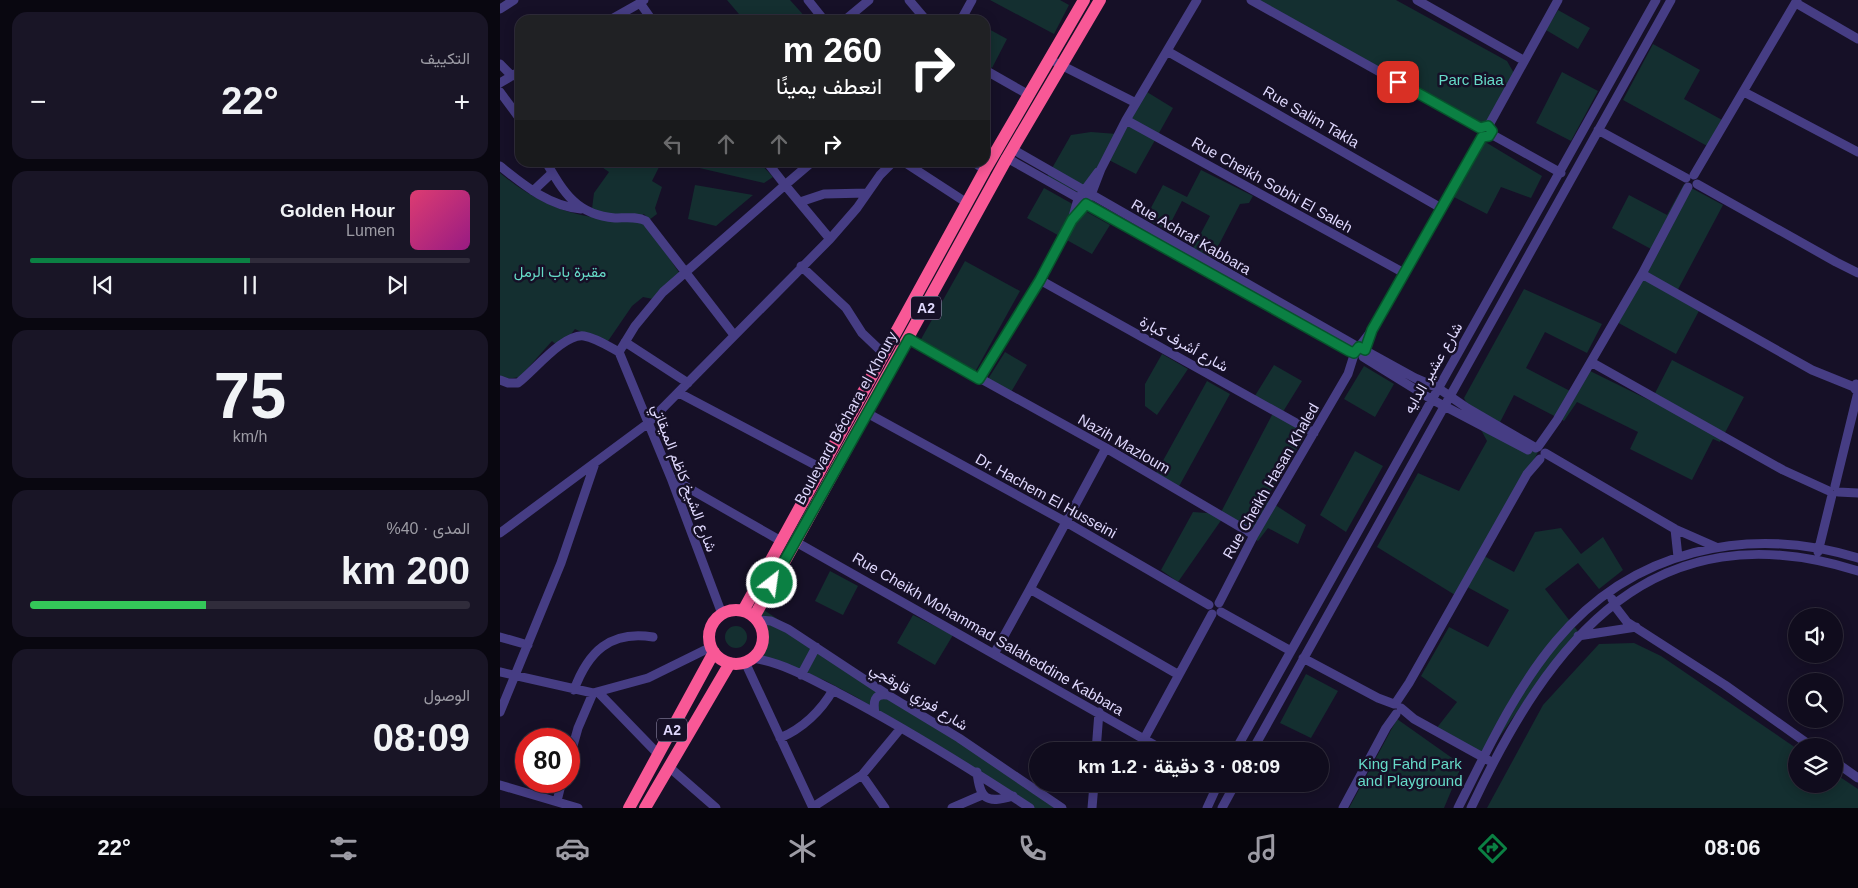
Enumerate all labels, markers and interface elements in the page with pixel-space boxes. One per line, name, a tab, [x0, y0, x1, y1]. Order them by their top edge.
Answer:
text: 260 m	[783, 30, 882, 69]
icon: right	[900, 35, 965, 100]
text: التكييف	[420, 50, 470, 67]
pin	[1377, 61, 1419, 103]
icon: arrive	[1384, 68, 1412, 96]
park label: Parc Biaa	[1438, 71, 1504, 88]
text: انعطف يمينًا	[776, 74, 882, 99]
text: 22°	[221, 80, 279, 122]
street label: Rue Salim Takla	[1260, 82, 1363, 151]
text: −	[30, 86, 46, 117]
text: +	[454, 86, 470, 117]
icon: left	[659, 130, 687, 158]
icon: ahead	[712, 130, 740, 158]
icon: ahead	[765, 130, 793, 158]
icon: right	[818, 130, 846, 158]
street label: Rue Cheikh Sobhi El Saleh	[1189, 133, 1355, 236]
street label: Rue Achraf Kabbara	[1129, 195, 1255, 278]
text: Golden Hour	[280, 200, 395, 221]
text: Lumen	[346, 222, 395, 239]
park label: مقبرة باب الرمل	[514, 263, 606, 281]
icon: previous	[89, 271, 117, 299]
icon: pause	[236, 271, 264, 299]
icon: next	[383, 271, 411, 299]
road number: A2	[911, 296, 941, 320]
street label: شارع أشرف كبارة	[1136, 312, 1231, 378]
street label: شارع عشير الدايه	[1400, 319, 1468, 418]
street label: Boulevard Béchara el Khoury	[791, 328, 901, 507]
text: 75	[214, 359, 286, 432]
street label: Rue Cheikh Hasan Khaled	[1219, 400, 1322, 562]
street label: شارع الشيخ كاظم الميقاتي	[644, 401, 721, 556]
street label: Nazih Mazloum	[1075, 410, 1173, 477]
text: km/h	[233, 428, 267, 445]
street label: Dr. Hachem El Husseini	[973, 450, 1120, 541]
text: المدى · 40%	[386, 520, 470, 537]
street label: Rue Cheikh Mohammad Salaheddine Kabbara	[850, 549, 1127, 719]
text: 200 km	[341, 550, 470, 592]
position arrow	[745, 556, 797, 608]
map controls	[1788, 608, 1843, 793]
button: sound	[1788, 608, 1843, 663]
street label: شارع فوزي قاوقجي	[865, 660, 971, 738]
button: search	[1788, 673, 1843, 728]
text: الوصول	[424, 687, 470, 704]
text: 08:09	[373, 717, 470, 759]
road number: A2	[657, 718, 687, 742]
speed limit sign: 80	[515, 728, 580, 793]
button: layers	[1788, 738, 1843, 793]
park label: King Fahd Park and Playground	[1357, 755, 1463, 789]
text: 08:09 · 3 دقيقة · 1.2 km	[1078, 756, 1280, 777]
icon: filters	[326, 831, 361, 866]
icon: car	[555, 831, 590, 866]
icon: climate	[785, 831, 820, 866]
icon: phone	[1015, 831, 1050, 866]
icon: music	[1245, 831, 1280, 866]
icon: directions	[1475, 831, 1510, 866]
text: 22°	[97, 835, 131, 860]
text: 08:06	[1704, 835, 1761, 860]

